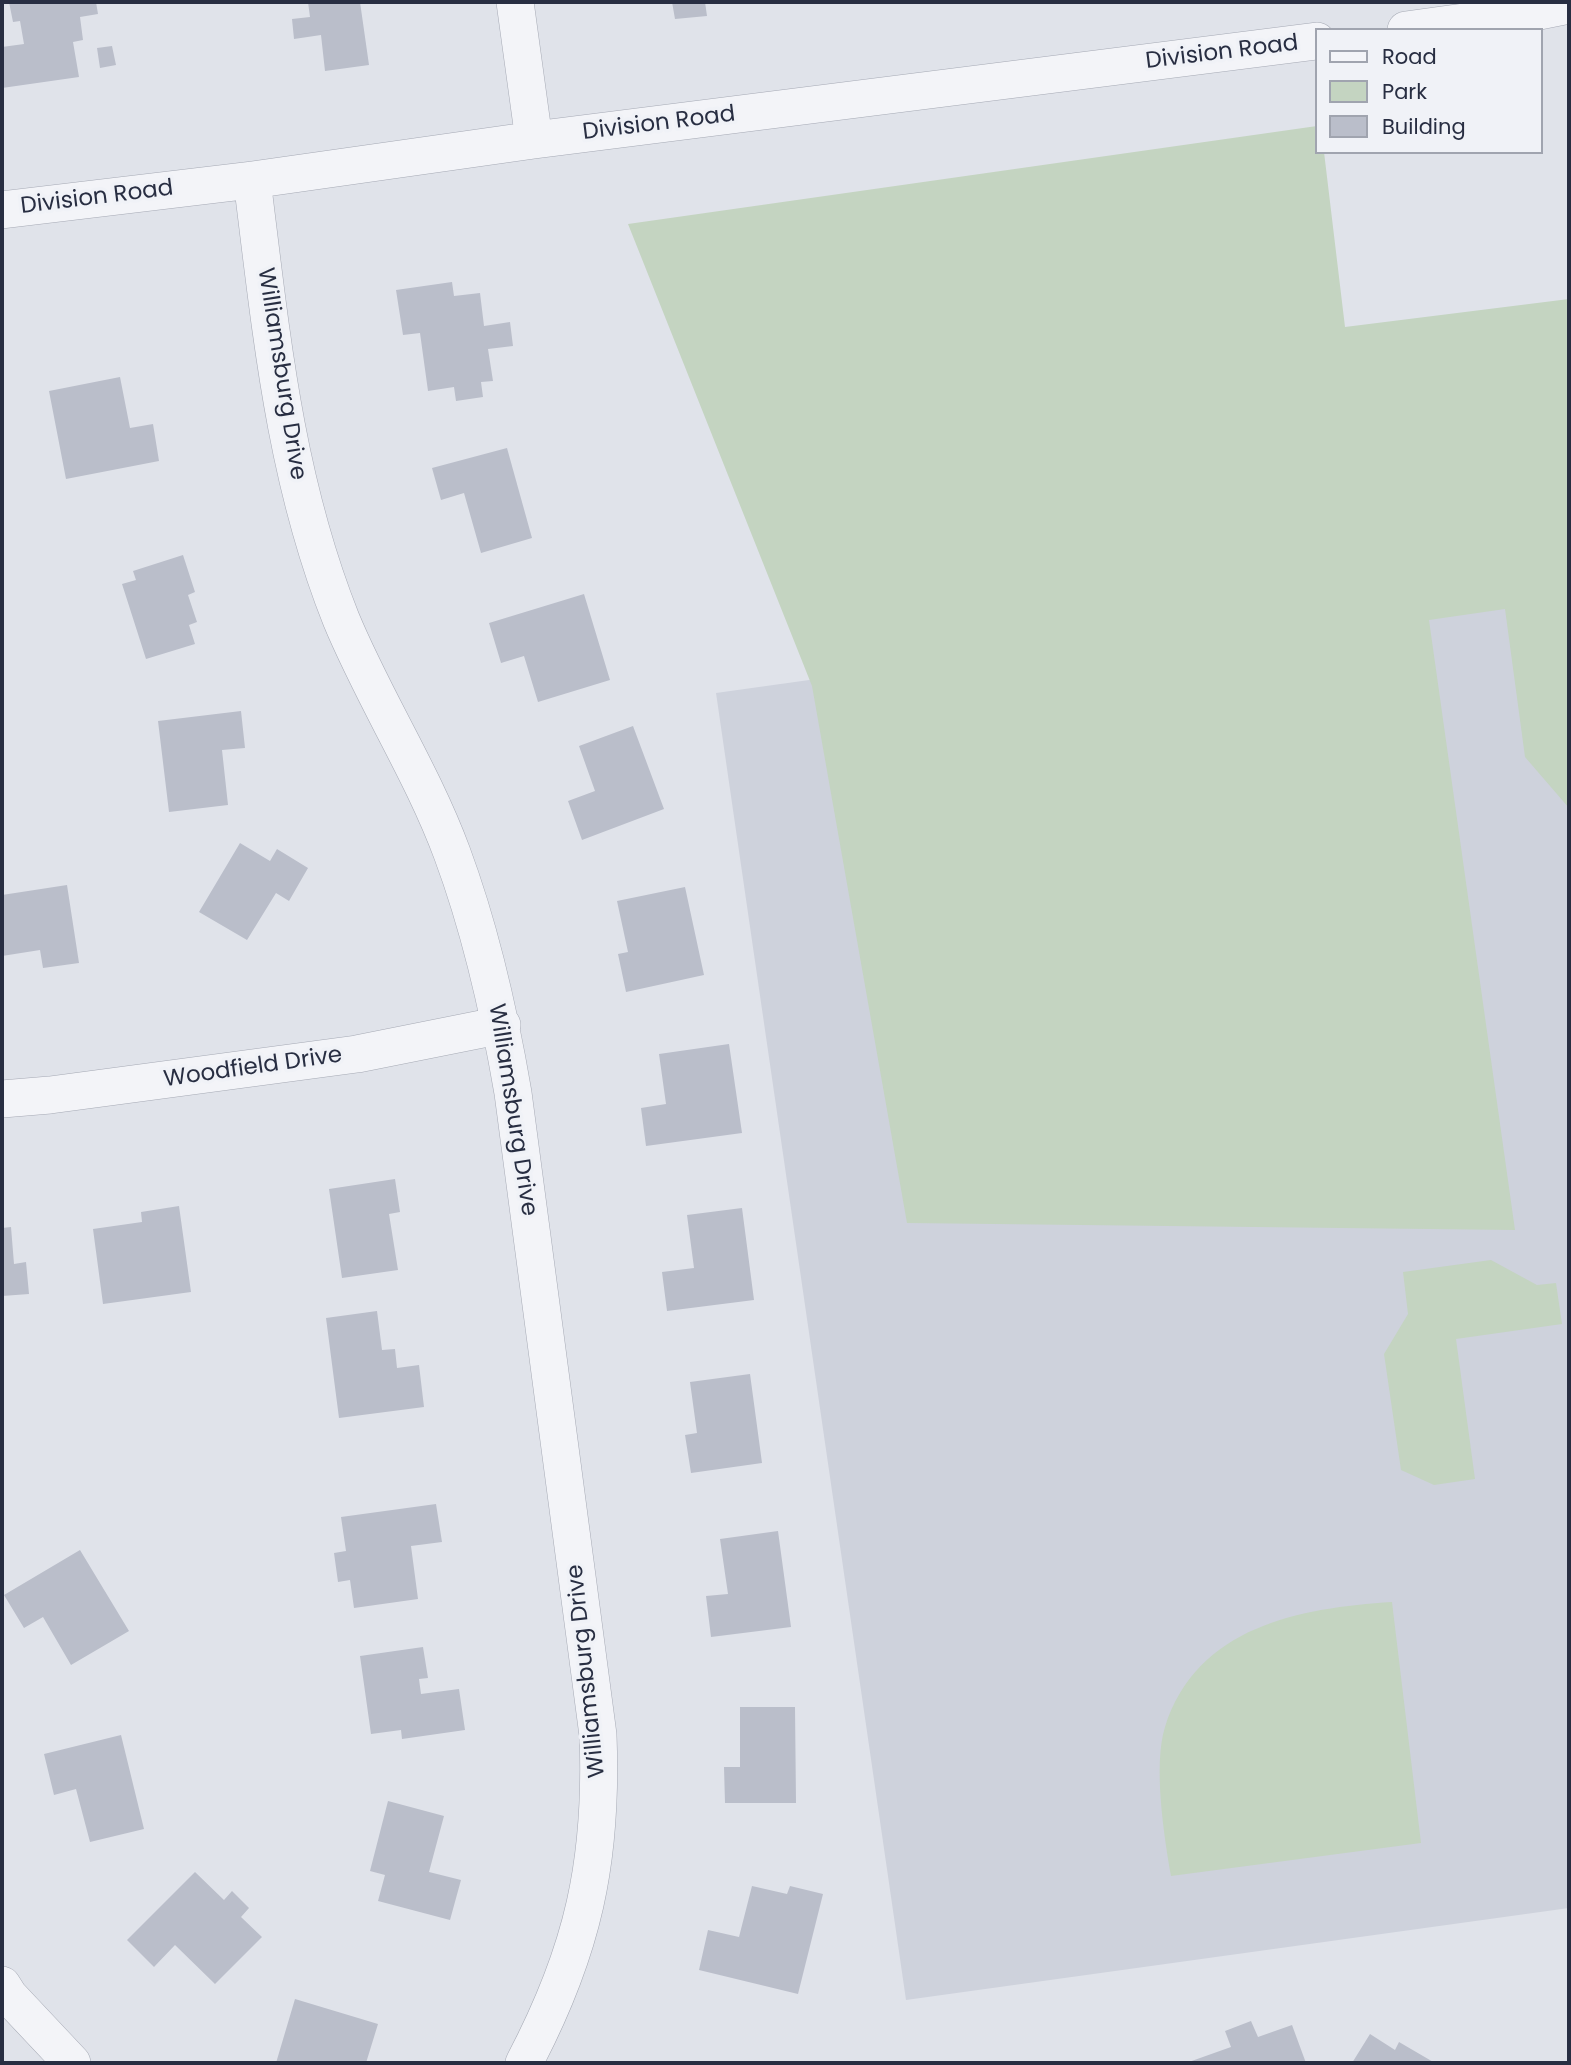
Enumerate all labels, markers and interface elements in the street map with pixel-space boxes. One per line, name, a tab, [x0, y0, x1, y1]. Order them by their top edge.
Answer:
legend	[1316, 28, 1543, 154]
street label: Division Road	[1144, 30, 1300, 76]
text: Road	[1382, 42, 1437, 71]
text: Park	[1382, 77, 1427, 106]
street label: Division Road	[581, 101, 737, 147]
text: Building	[1382, 112, 1466, 141]
street label: Division Road	[19, 175, 175, 221]
street label: Williamsburg Drive	[251, 266, 311, 482]
street label: Williamsburg Drive	[482, 1002, 542, 1218]
street label: Woodfield Drive	[162, 1042, 344, 1094]
street label: Williamsburg Drive	[562, 1563, 612, 1779]

